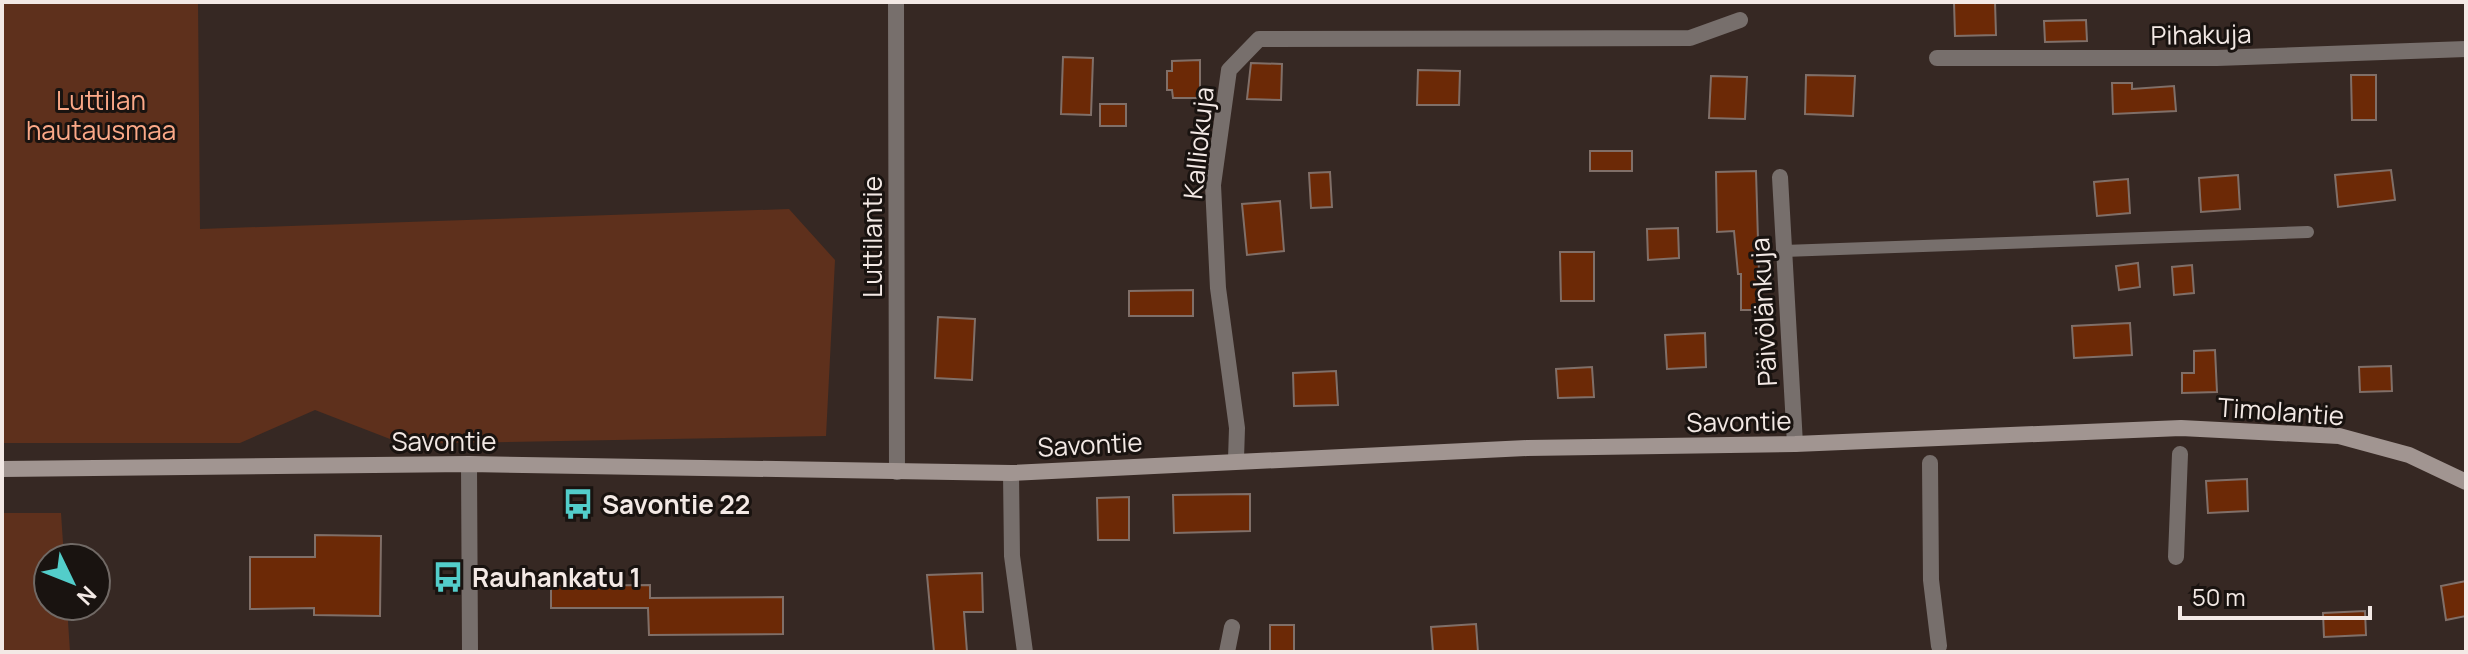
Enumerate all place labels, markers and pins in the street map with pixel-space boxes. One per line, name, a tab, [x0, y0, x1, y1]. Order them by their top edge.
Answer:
place label: Savontie 22	[602, 486, 750, 522]
bus stop icon: Savontie 22	[561, 487, 595, 521]
place label: Rauhankatu 1	[472, 559, 641, 595]
bus stop icon: Rauhankatu 1	[431, 560, 465, 594]

